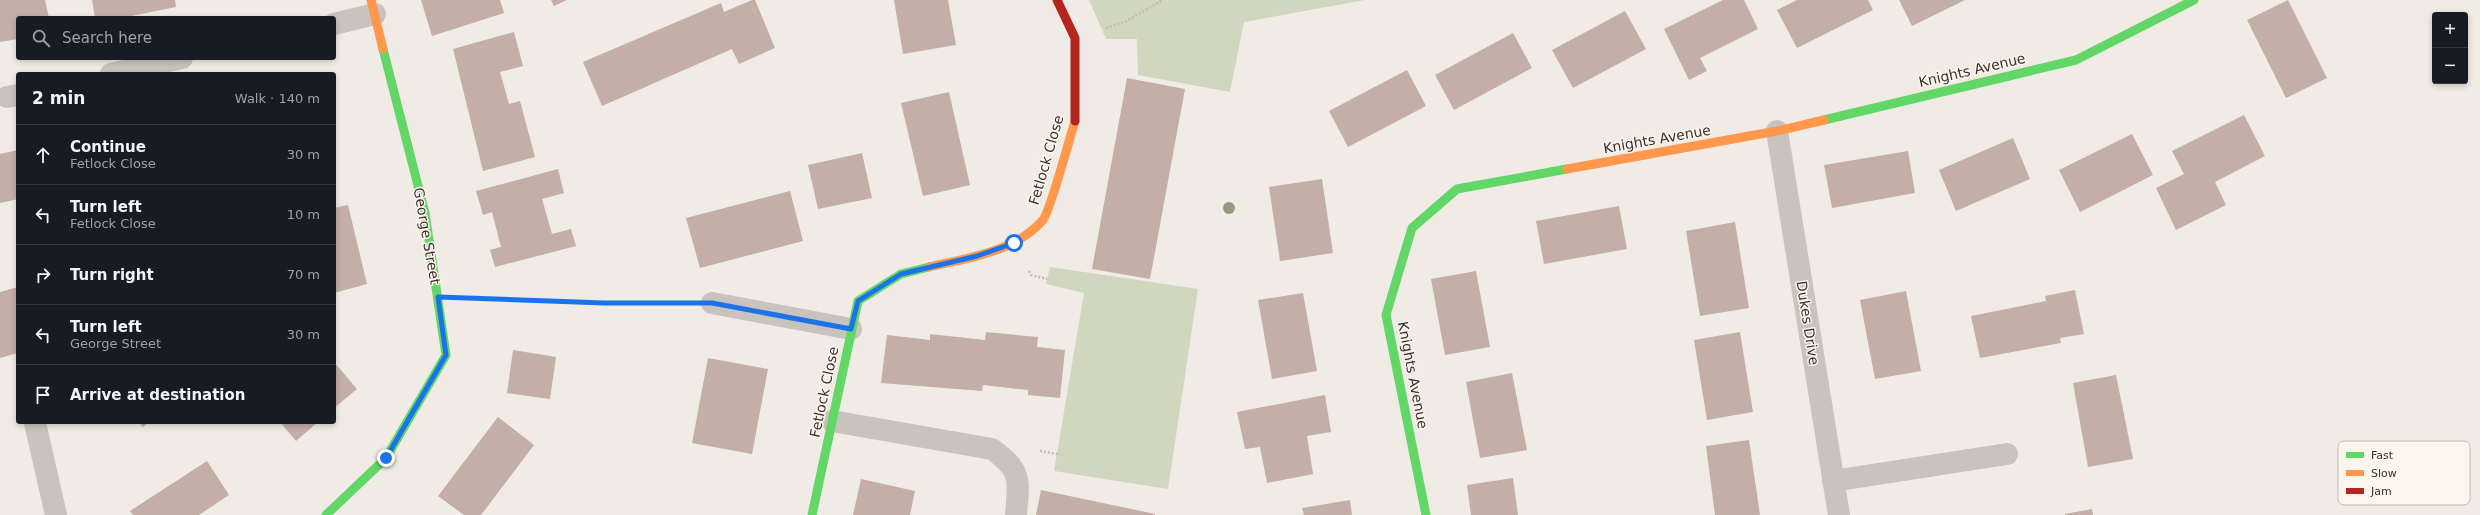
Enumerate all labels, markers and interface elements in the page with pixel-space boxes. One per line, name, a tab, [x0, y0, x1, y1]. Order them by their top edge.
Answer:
map controls	[2432, 12, 2468, 84]
button: +	[2432, 12, 2468, 48]
search box	[16, 16, 336, 60]
icon: search	[30, 27, 52, 49]
text: Search here	[62, 29, 152, 47]
button: −	[2432, 48, 2468, 84]
street label: Knights Avenue	[1917, 50, 2027, 90]
text: 2 min	[32, 88, 85, 108]
text: Walk · 140 m	[235, 91, 320, 106]
street label: Fetlock Close	[1026, 113, 1066, 207]
street label: Knights Avenue	[1602, 122, 1712, 156]
text: Continue	[70, 138, 146, 156]
icon: ahead	[32, 144, 54, 166]
text: 30 m	[287, 147, 320, 162]
text: Fetlock Close	[70, 156, 156, 171]
street label: George Street	[411, 186, 443, 286]
text: Turn left	[70, 198, 142, 216]
icon: left	[32, 204, 54, 226]
text: 10 m	[287, 207, 320, 222]
text: Fetlock Close	[70, 216, 156, 231]
route start	[1005, 234, 1023, 252]
icon: right	[32, 264, 54, 286]
text: Turn right	[70, 266, 154, 284]
text: 70 m	[287, 267, 320, 282]
street label: Dukes Drive	[1793, 280, 1823, 366]
text: Turn left	[70, 318, 142, 336]
street label: Knights Avenue	[1395, 320, 1431, 430]
icon: left	[32, 324, 54, 346]
text: 30 m	[287, 327, 320, 342]
text: George Street	[70, 336, 161, 351]
street label: Fetlock Close	[807, 345, 841, 439]
icon: arrive	[32, 384, 54, 406]
text: Arrive at destination	[70, 386, 245, 404]
legend	[2338, 441, 2470, 505]
route end	[377, 449, 395, 467]
text: Fast	[2371, 449, 2394, 462]
text: Slow	[2371, 467, 2397, 480]
text: Jam	[2370, 485, 2392, 498]

